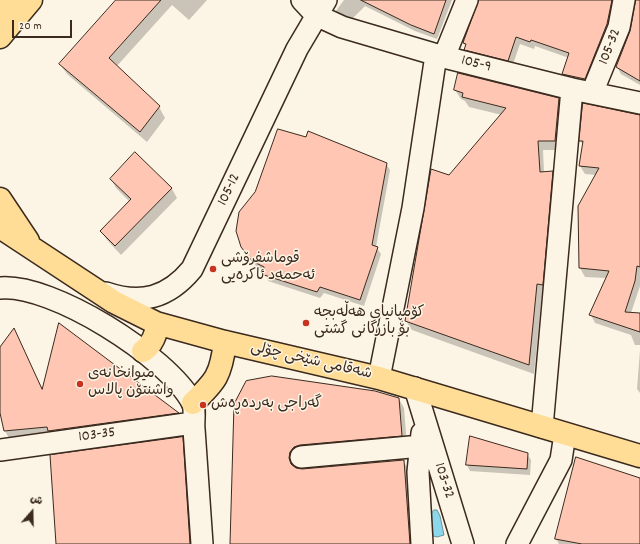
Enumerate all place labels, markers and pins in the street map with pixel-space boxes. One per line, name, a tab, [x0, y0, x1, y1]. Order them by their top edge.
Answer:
place label: قوماشفرۆشی ئەحمەد ئاکرەیی	[221, 251, 315, 286]
marker: قوماشفرۆشی ئەحمەد ئاکرەیی	[208, 264, 218, 274]
place label: کۆمپانیای هەڵەبجە بۆ بازرگانی گشتی	[314, 305, 424, 340]
marker: کۆمپانیای هەڵەبجە بۆ بازرگانی گشتی	[301, 318, 311, 328]
place label: میوانخانەی واشنتۆن پالاس	[88, 366, 174, 401]
marker: میوانخانەی واشنتۆن پالاس	[75, 379, 85, 389]
place label: گەراجی بەردەڕەش	[211, 396, 322, 414]
marker: گەراجی بەردەڕەش	[198, 400, 208, 410]

